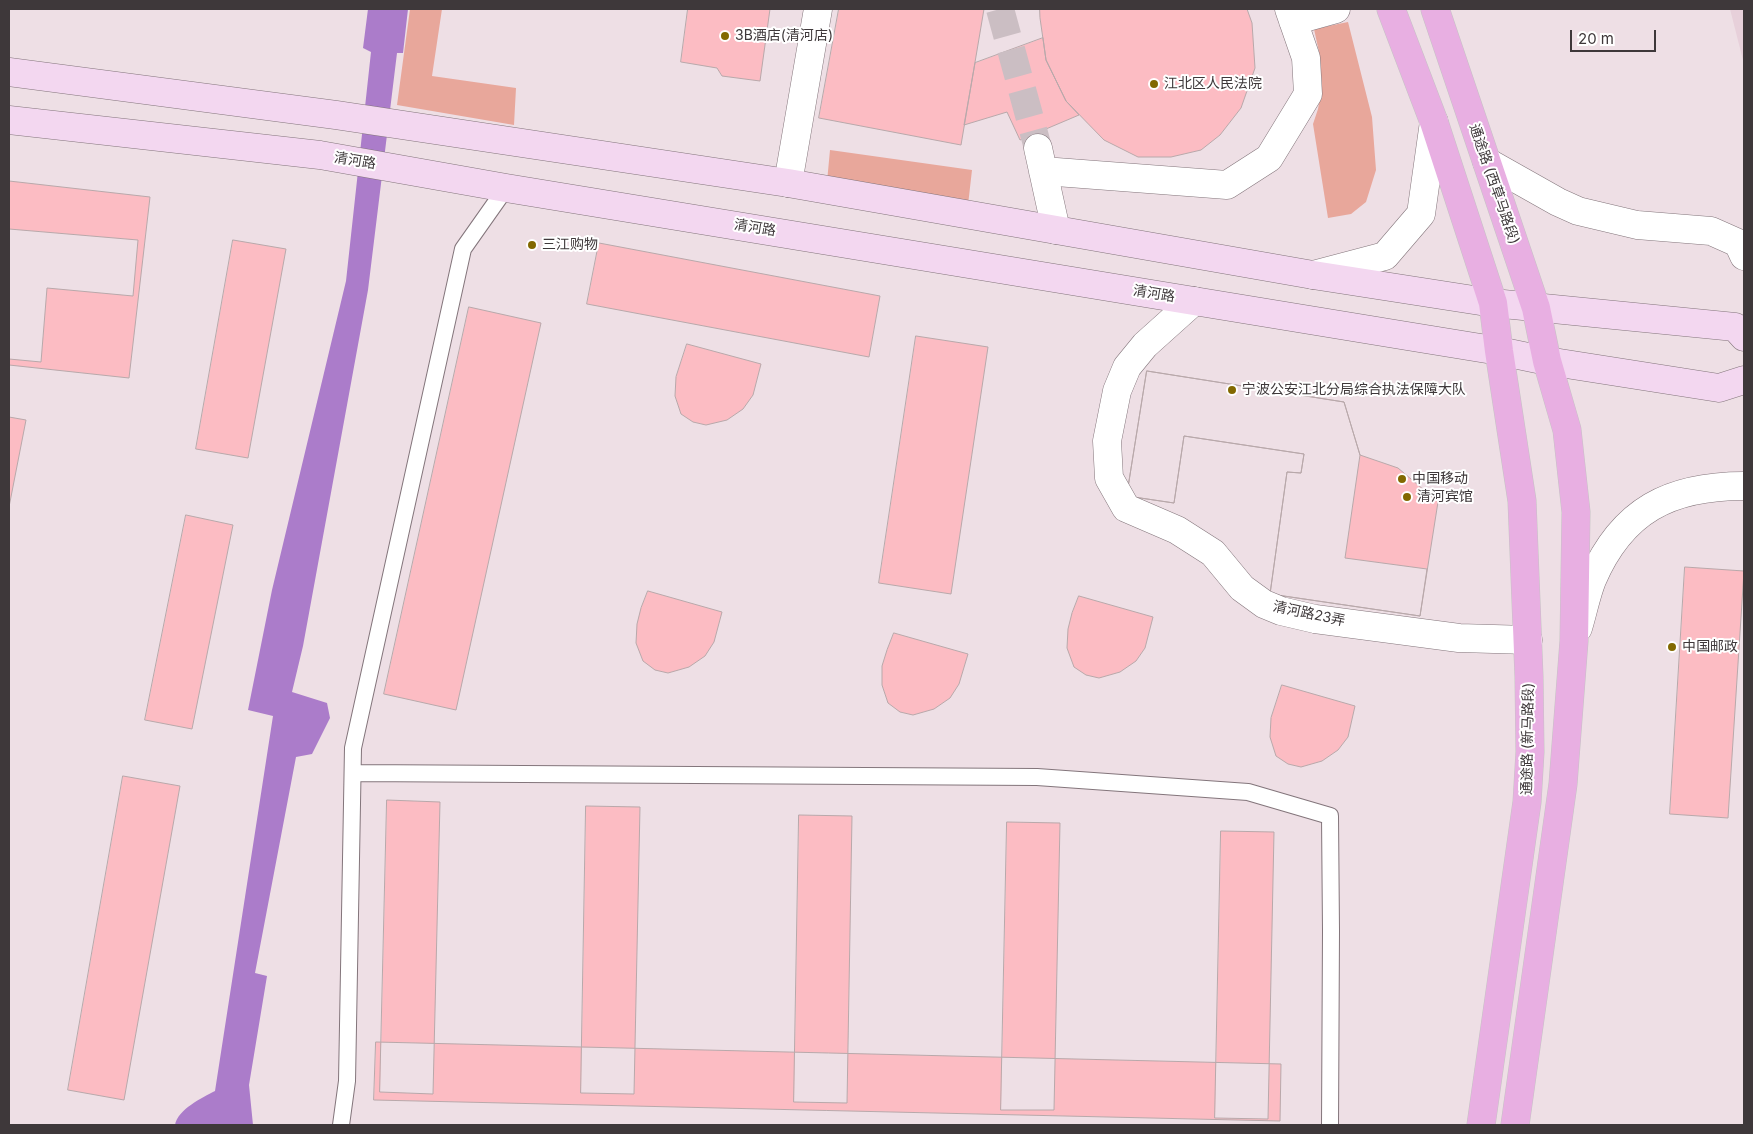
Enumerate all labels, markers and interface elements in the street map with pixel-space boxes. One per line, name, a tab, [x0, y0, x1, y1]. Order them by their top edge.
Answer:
scale bar	[1573, 20, 1659, 52]
place label: 3B酒店(清河店)	[735, 28, 833, 44]
text: 20 m	[1578, 29, 1614, 48]
marker: 3B酒店(清河店)	[719, 30, 731, 42]
place label: 江北区人民法院	[1164, 76, 1262, 92]
marker: 江北区人民法院	[1148, 78, 1160, 90]
street label: 通途路 (西草马路段)	[1466, 122, 1522, 246]
street label: 清河路	[333, 149, 377, 173]
street label: 清河路	[733, 216, 777, 240]
place label: 三江购物	[542, 237, 598, 253]
marker: 三江购物	[526, 239, 538, 251]
street label: 清河路	[1132, 282, 1176, 306]
place label: 宁波公安江北分局综合执法保障大队	[1242, 382, 1466, 398]
marker: 宁波公安江北分局综合执法保障大队	[1226, 384, 1238, 396]
place label: 中国移动	[1412, 471, 1468, 487]
marker: 中国移动	[1396, 473, 1408, 485]
place label: 清河宾馆	[1417, 489, 1473, 505]
marker: 清河宾馆	[1401, 491, 1413, 503]
street label: 清河路23弄	[1271, 598, 1347, 630]
place label: 中国邮政	[1682, 639, 1738, 655]
marker: 中国邮政	[1666, 641, 1678, 653]
street label: 通途路 (新马路段)	[1519, 683, 1537, 795]

